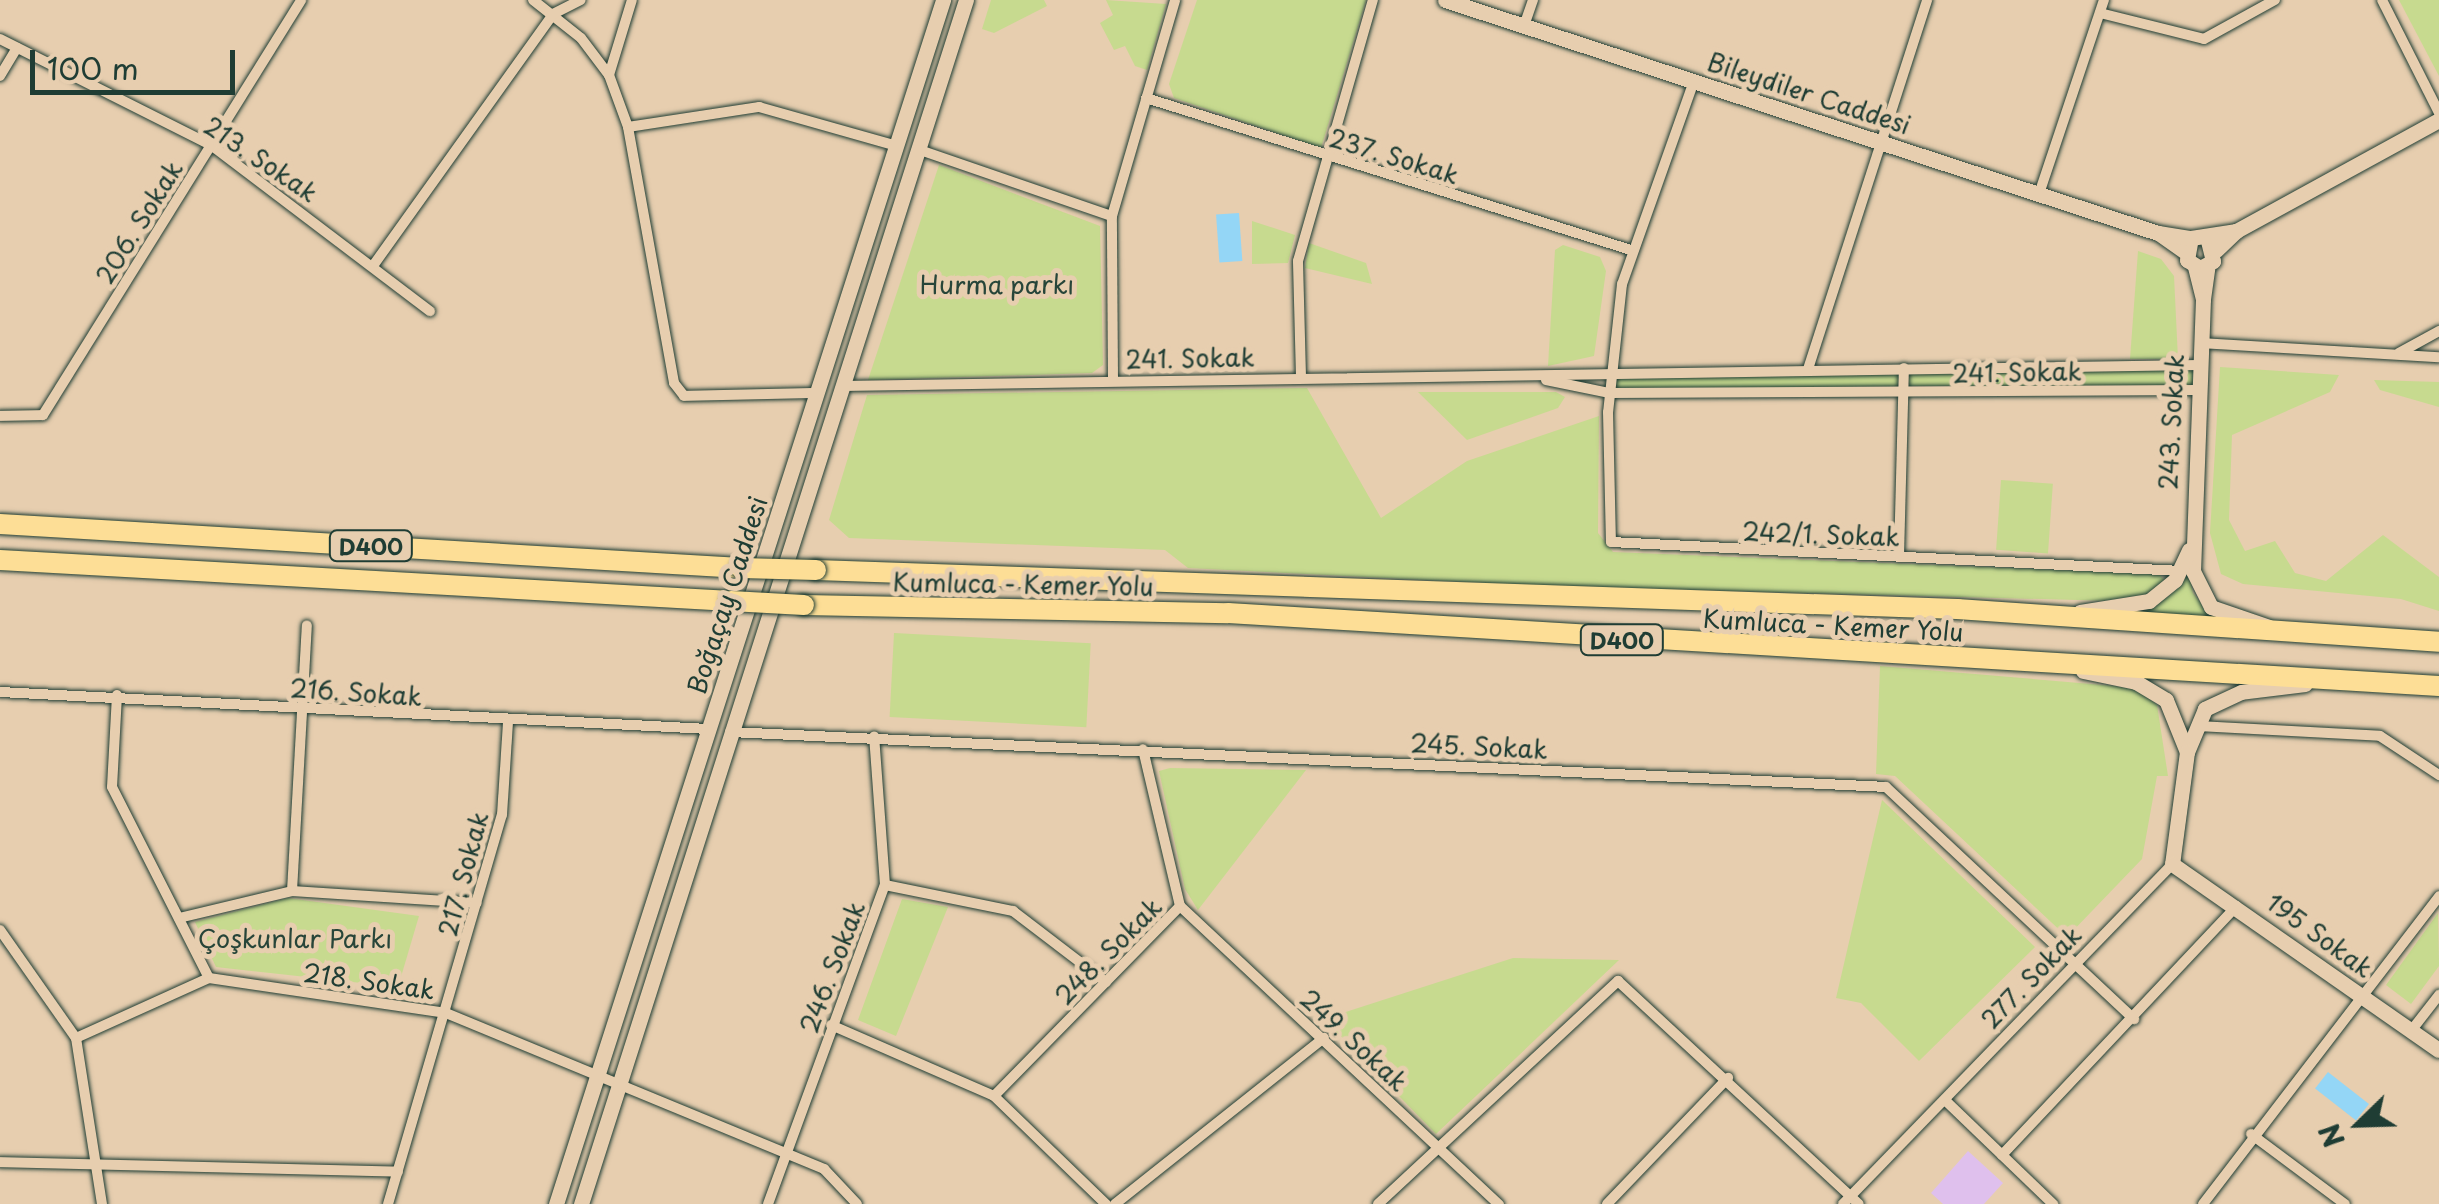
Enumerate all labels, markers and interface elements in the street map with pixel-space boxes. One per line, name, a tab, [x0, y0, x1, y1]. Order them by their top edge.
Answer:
scale bar	[35, 30, 240, 92]
text: 100 m	[47, 45, 139, 90]
street label: Bileydiler Caddesi	[1703, 46, 1915, 140]
street label: 213. Sokak	[197, 109, 325, 209]
street label: 237. Sokak	[1325, 122, 1463, 190]
street label: 206. Sokak	[89, 154, 189, 290]
park label: Hurma parkı	[919, 269, 1075, 299]
street label: 241. Sokak	[1124, 342, 1256, 374]
street label: 243. Sokak	[2152, 353, 2190, 491]
street label: 241. Sokak	[1951, 356, 2083, 388]
street label: Boğaçay Caddesi	[681, 493, 773, 697]
street label: 242/1. Sokak	[1740, 516, 1902, 552]
road number: D400	[328, 529, 414, 563]
street label: Kumluca - Kemer Yolu	[891, 567, 1155, 601]
street label: Kumluca - Kemer Yolu	[1700, 603, 1966, 647]
road number: D400	[1580, 623, 1664, 657]
street label: 216. Sokak	[287, 672, 425, 712]
street label: 245. Sokak	[1409, 727, 1549, 765]
street label: 217. Sokak	[432, 807, 494, 941]
street label: 195 Sokak	[2261, 886, 2379, 984]
street label: 248. Sokak	[1048, 891, 1168, 1011]
street label: 246. Sokak	[793, 896, 871, 1038]
street label: 277. Sokak	[1974, 919, 2088, 1035]
park label: Çoşkunlar Parkı	[198, 923, 392, 953]
street label: 218. Sokak	[301, 957, 437, 1005]
street label: 249. Sokak	[1294, 983, 1414, 1097]
north arrow	[2309, 1074, 2409, 1174]
text: N	[2307, 1117, 2355, 1155]

